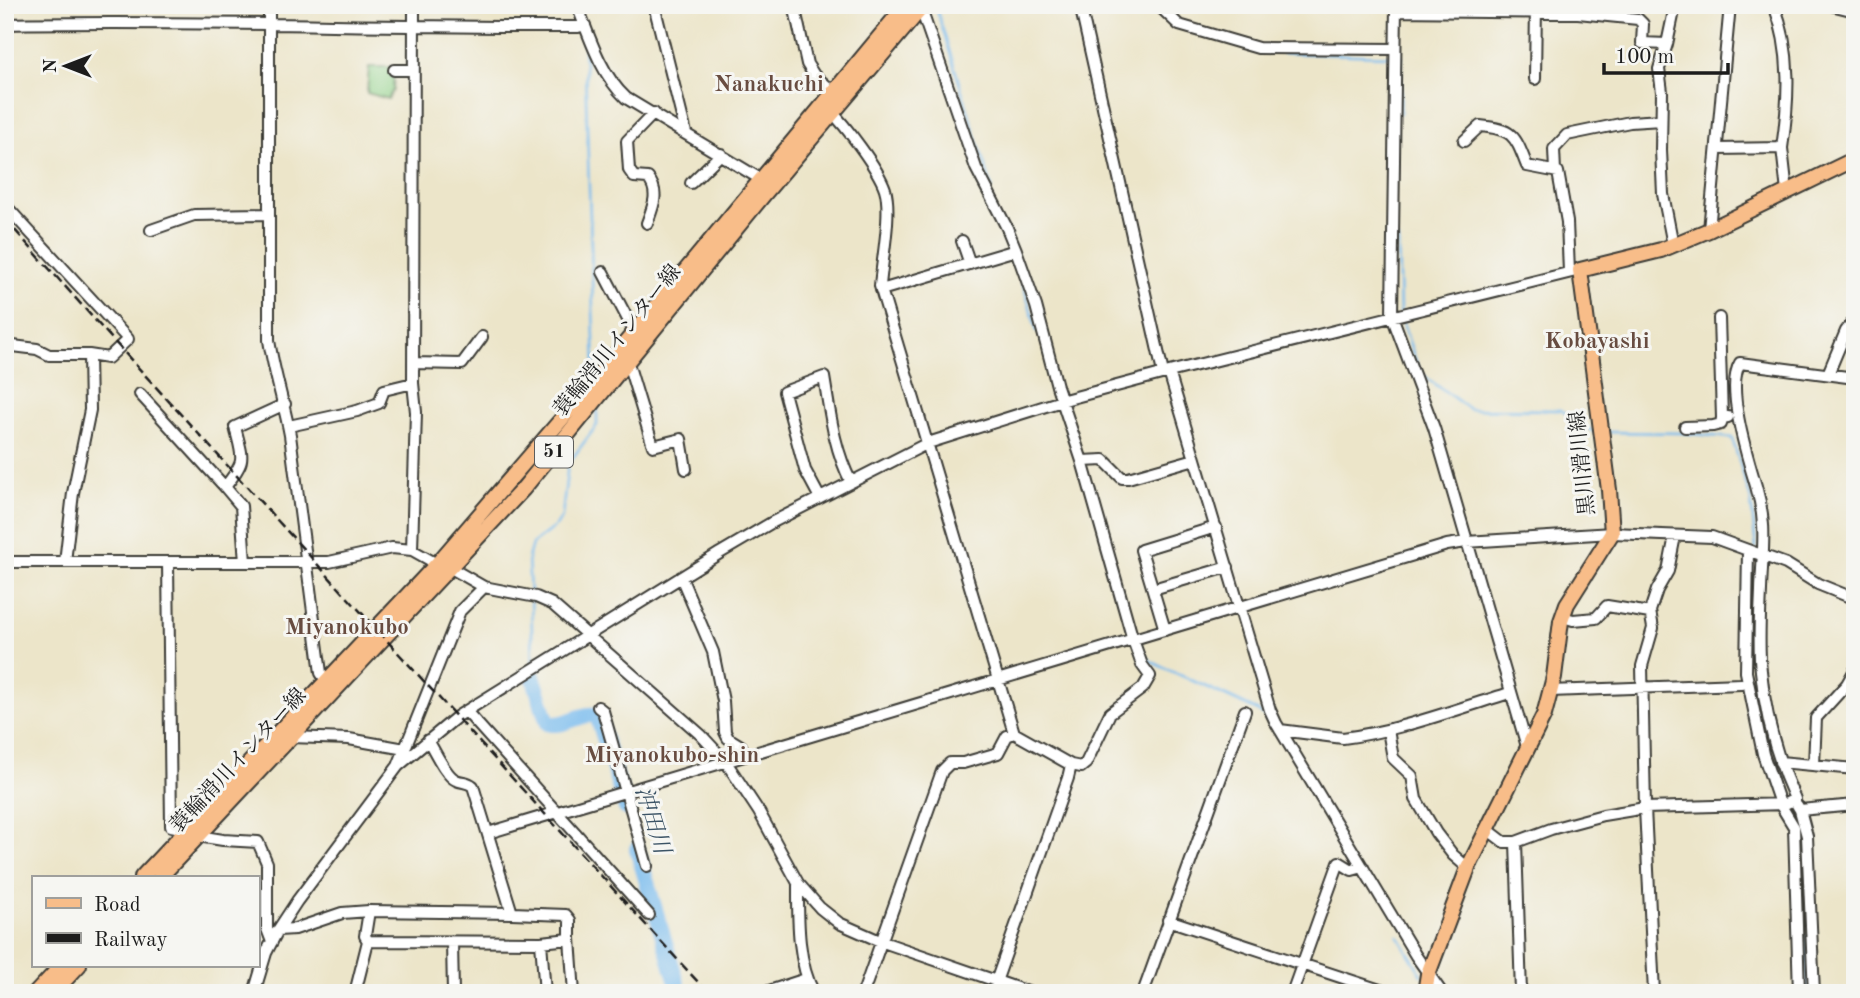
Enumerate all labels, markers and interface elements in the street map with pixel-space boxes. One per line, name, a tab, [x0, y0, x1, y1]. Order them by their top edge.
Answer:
north arrow	[32, 32, 102, 102]
scale bar	[1604, 32, 1729, 76]
text: 100 m	[1615, 47, 1674, 68]
text: N	[42, 58, 61, 73]
district label: Nanakuchi	[714, 73, 824, 96]
street label: 蓑輪滑川インター線	[549, 260, 685, 421]
district label: Kobayashi	[1545, 330, 1650, 353]
street label: 黒川滑川線	[1565, 410, 1599, 517]
road number: 51	[535, 436, 573, 467]
district label: Miyanokubo	[285, 616, 409, 639]
street label: 蓑輪滑川インター線	[166, 684, 311, 837]
district label: Miyanokubo-shin	[585, 744, 760, 767]
water label: 沖田川	[631, 783, 676, 859]
legend	[32, 876, 259, 967]
text: Road	[94, 895, 141, 916]
text: Railway	[94, 930, 168, 951]

